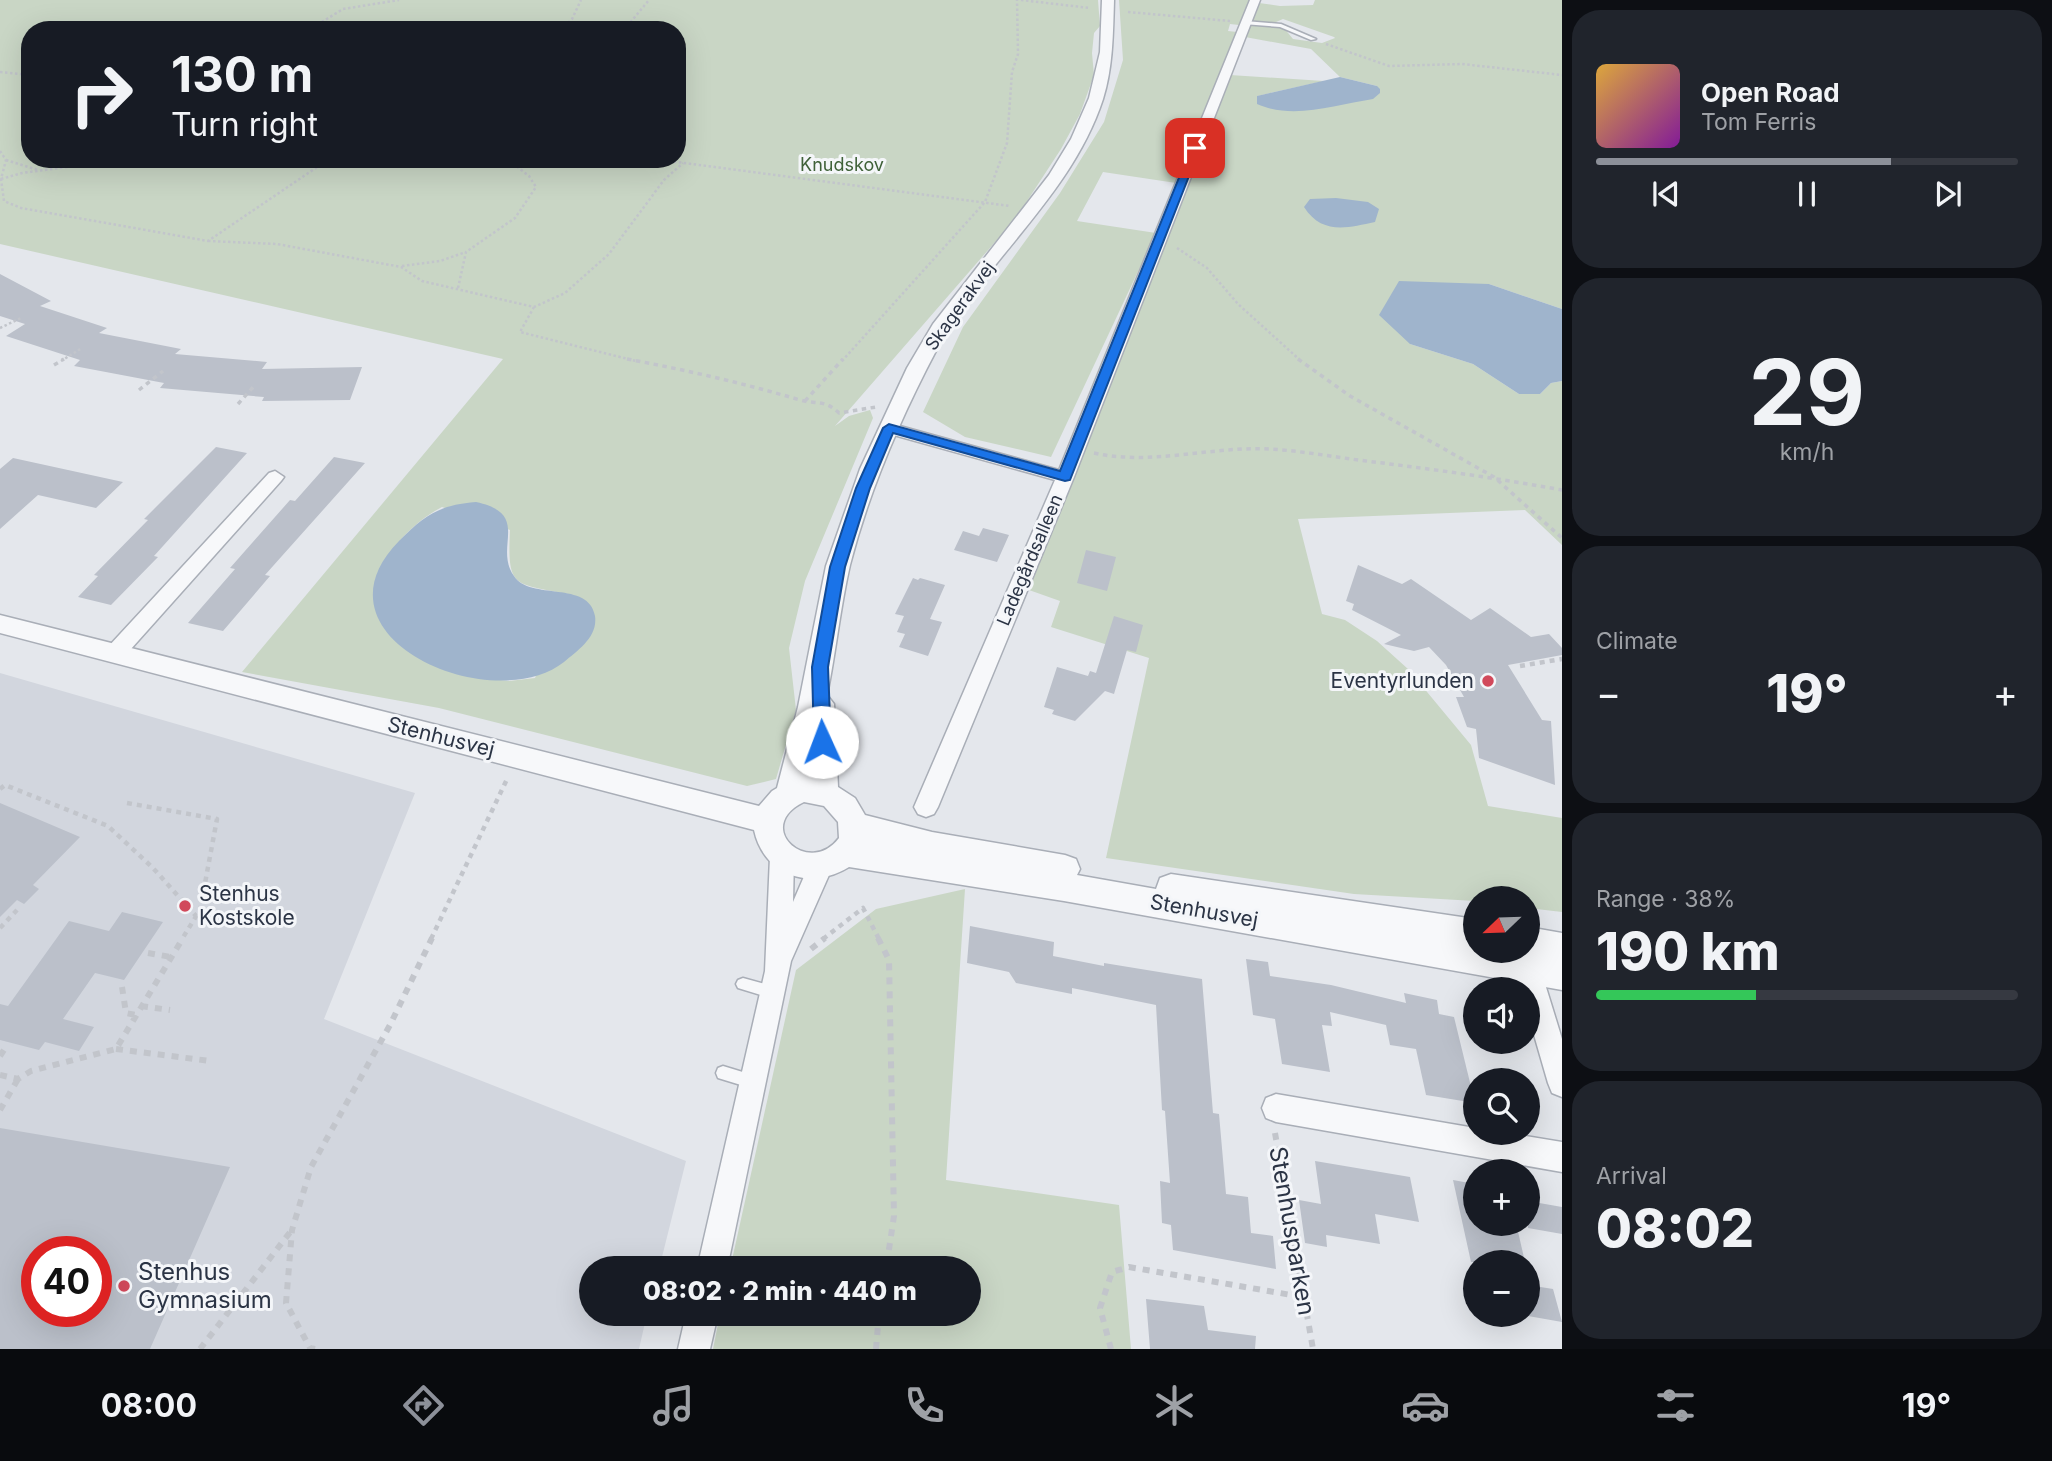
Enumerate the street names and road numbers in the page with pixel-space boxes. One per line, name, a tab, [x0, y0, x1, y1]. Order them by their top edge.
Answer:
street label: Skagerakvej	[920, 257, 999, 354]
street label: Ladegårdsalleen	[992, 491, 1067, 629]
street label: Stenhusvej	[385, 711, 497, 762]
street label: Stenhusvej	[1148, 889, 1260, 932]
street label: Stenhusparken	[1263, 1144, 1322, 1318]

